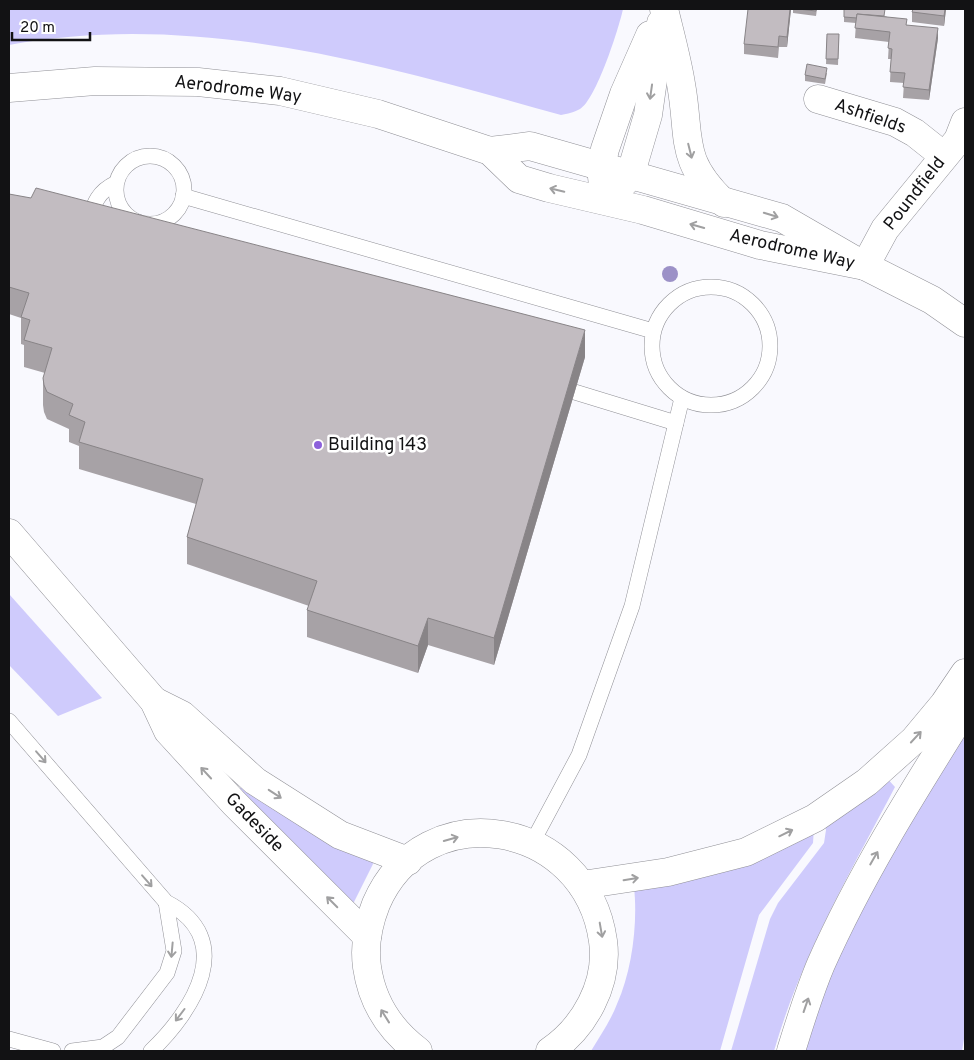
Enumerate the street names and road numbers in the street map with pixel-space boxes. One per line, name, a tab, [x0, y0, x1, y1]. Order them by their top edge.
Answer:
street label: Aerodrome Way	[173, 71, 303, 109]
street label: Ashfields	[831, 94, 909, 140]
street label: Poundfield	[879, 153, 951, 235]
street label: Aerodrome Way	[727, 224, 857, 276]
street label: Gadeside	[220, 788, 288, 858]

